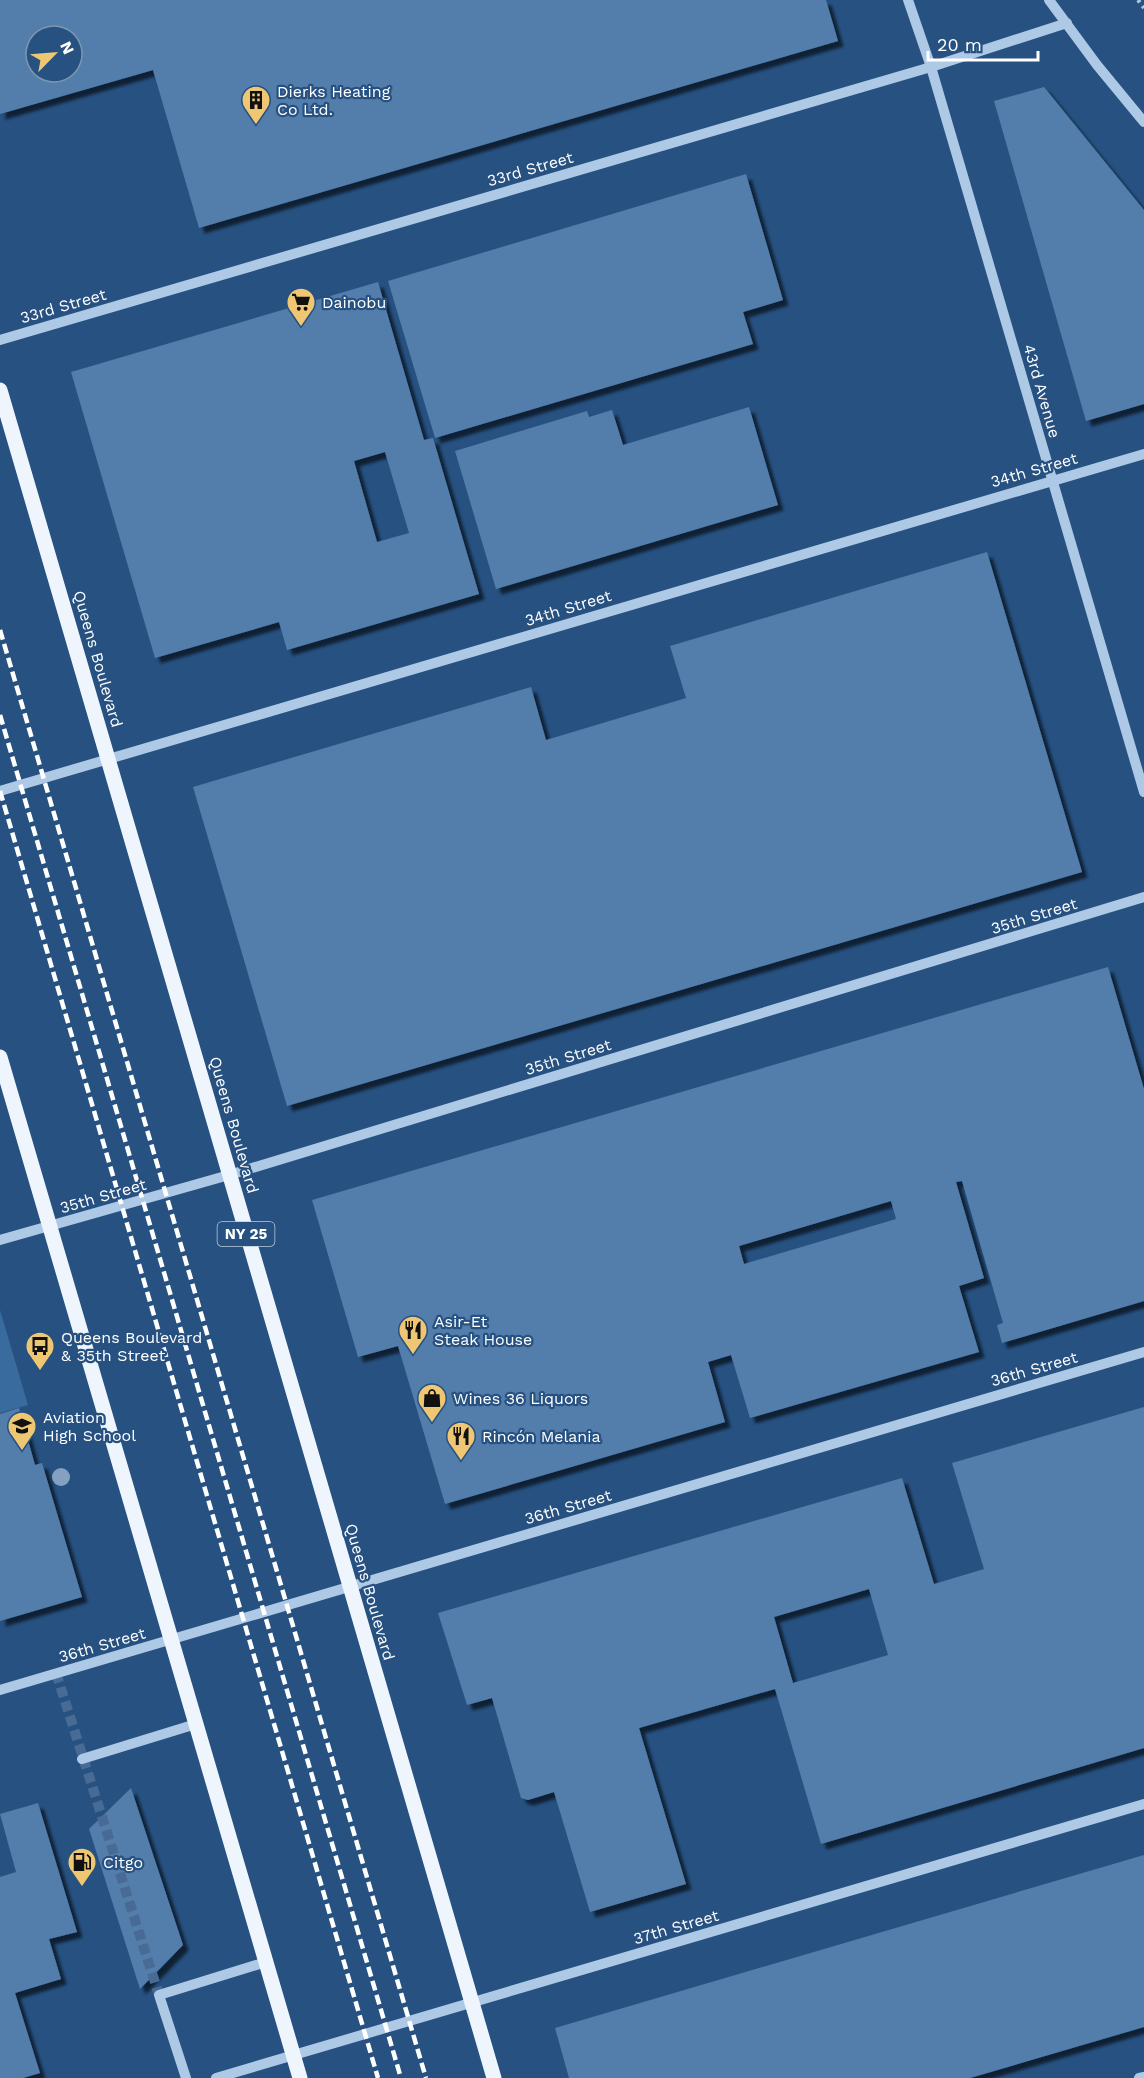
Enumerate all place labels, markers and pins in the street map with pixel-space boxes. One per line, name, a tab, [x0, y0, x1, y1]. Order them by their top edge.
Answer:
place label: Dierks Heating Co Ltd.	[277, 82, 391, 119]
building icon: Dierks Heating Co Ltd.	[240, 84, 272, 126]
supermarket icon: Dainobu	[285, 286, 317, 328]
place label: Dainobu	[322, 293, 386, 312]
place label: Asir-Et Steak House	[434, 1312, 532, 1349]
restaurant icon: Asir-Et Steak House	[397, 1314, 429, 1356]
place label: Queens Boulevard & 35th Street	[61, 1328, 202, 1365]
bus stop icon: Queens Boulevard & 35th Street	[24, 1330, 56, 1372]
shop icon: Wines 36 Liquors	[416, 1382, 448, 1424]
place label: Wines 36 Liquors	[453, 1389, 588, 1408]
place label: Aviation High School	[43, 1408, 136, 1445]
school or university icon: Aviation High School	[6, 1410, 38, 1452]
restaurant icon: Rincón Melania	[445, 1420, 477, 1462]
place label: Rincón Melania	[482, 1427, 601, 1446]
fuel station icon: Citgo	[66, 1846, 98, 1888]
place label: Citgo	[103, 1853, 143, 1872]

